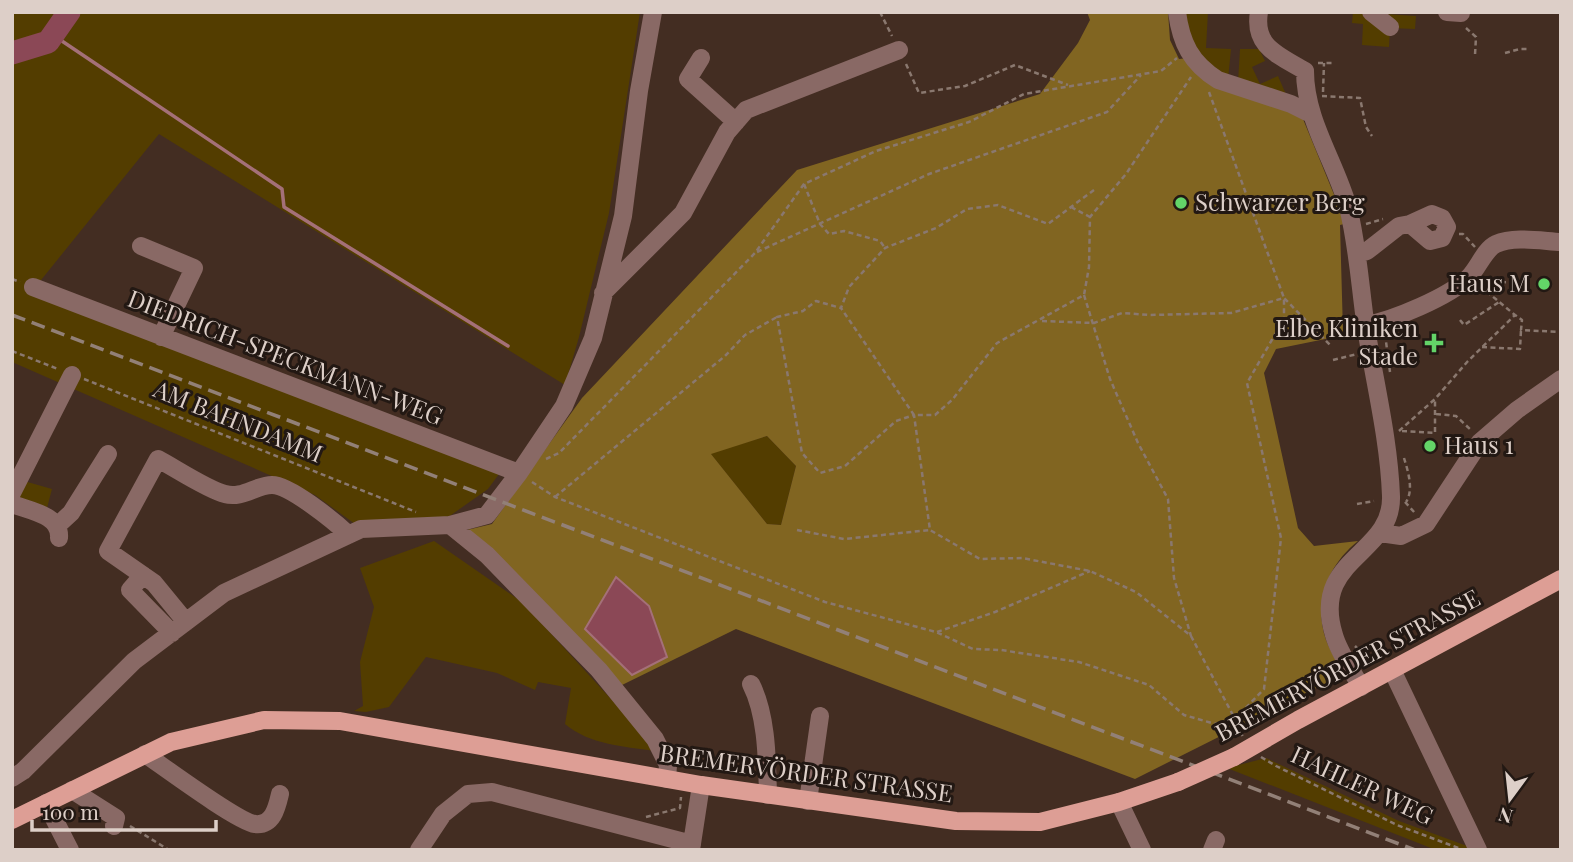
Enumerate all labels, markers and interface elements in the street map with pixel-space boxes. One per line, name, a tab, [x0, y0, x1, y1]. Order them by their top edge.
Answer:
place label: Schwarzer Berg	[1195, 185, 1365, 217]
marker: Schwarzer Berg	[1173, 195, 1189, 211]
place label: Haus M	[1448, 266, 1530, 298]
marker: Haus M	[1536, 276, 1552, 292]
street label: DIEDRICH-SPECKMANN-WEG	[124, 281, 448, 431]
place label: Elbe Kliniken Stade	[1275, 311, 1418, 371]
marker: Elbe Kliniken Stade	[1424, 333, 1444, 353]
street label: AM BAHNDAMM	[149, 371, 328, 469]
place label: Haus 1	[1444, 428, 1514, 460]
marker: Haus 1	[1422, 438, 1438, 454]
street label: BREMERVÖRDER STRASSE	[1209, 581, 1485, 748]
street label: BREMERVÖRDER STRASSE	[658, 736, 955, 808]
street label: HAHLER WEG	[1287, 737, 1439, 831]
north arrow	[1475, 764, 1545, 834]
scale bar	[32, 788, 215, 832]
text: 100 m	[42, 797, 99, 825]
text: N	[1495, 802, 1515, 831]

